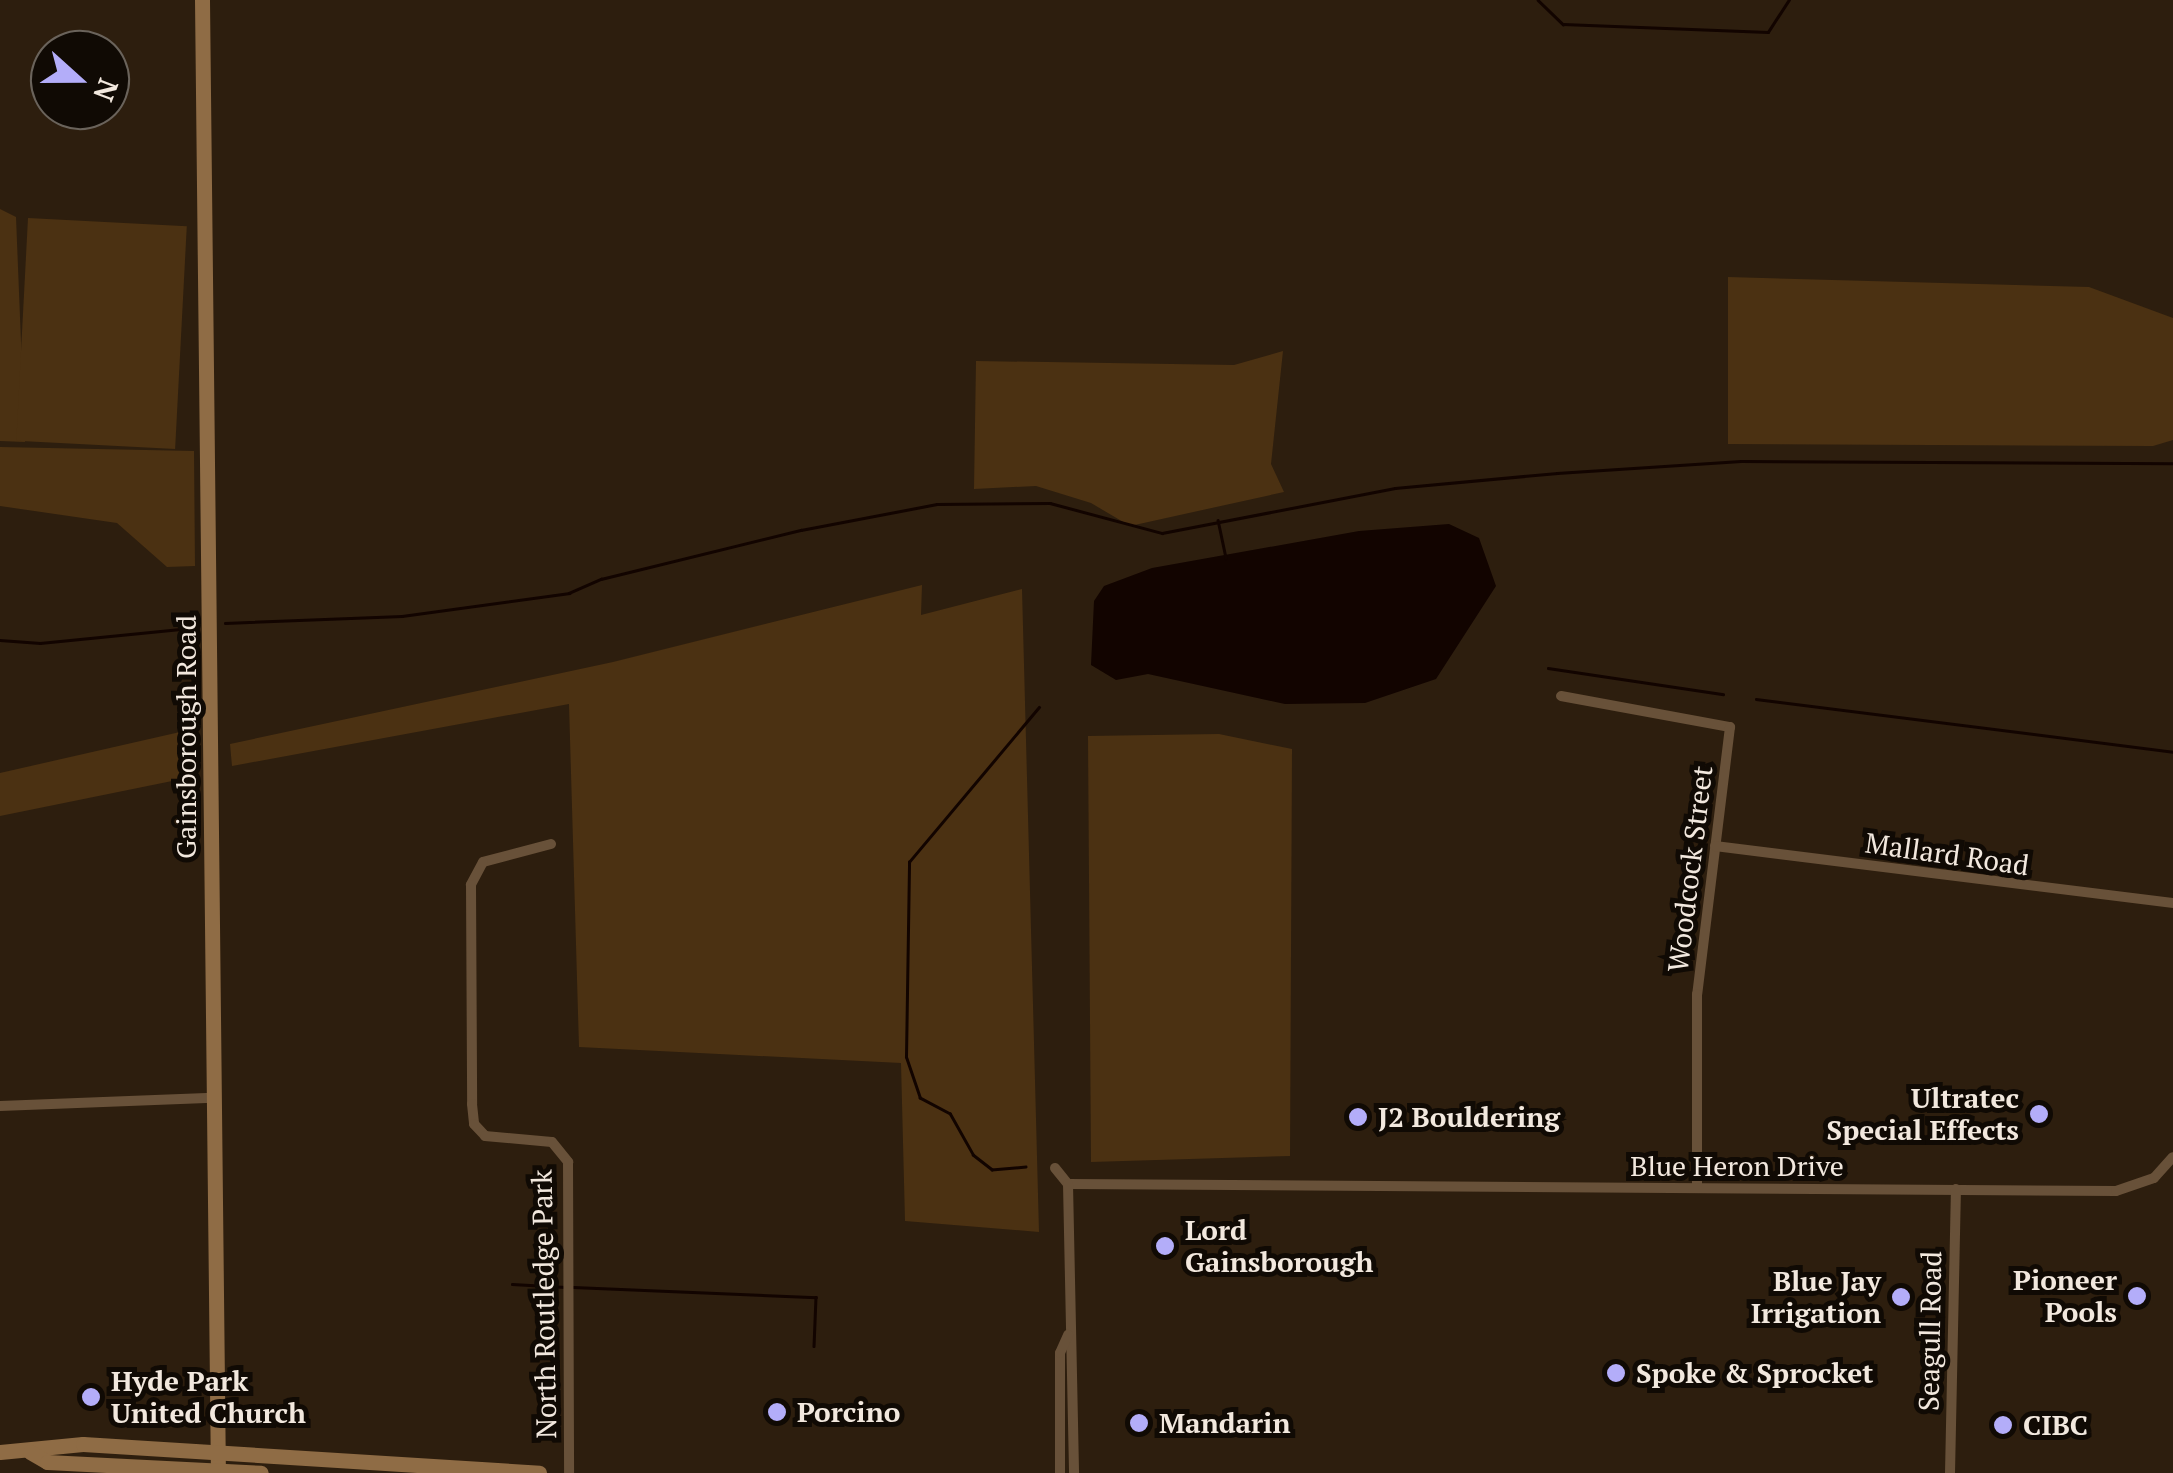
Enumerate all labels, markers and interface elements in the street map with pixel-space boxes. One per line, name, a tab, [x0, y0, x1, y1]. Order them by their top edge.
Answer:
north arrow	[30, 30, 130, 130]
text: N	[86, 74, 128, 107]
street label: Gainsborough Road	[169, 615, 203, 859]
street label: Woodcock Street	[1661, 764, 1719, 974]
street label: Mallard Road	[1863, 826, 2031, 882]
place label: Ultratec Special Effects	[1827, 1081, 2019, 1147]
place label: J2 Bouldering	[1378, 1100, 1560, 1134]
marker: Ultratec Special Effects	[2028, 1103, 2050, 1125]
marker: J2 Bouldering	[1347, 1106, 1369, 1128]
street label: Blue Heron Drive	[1630, 1149, 1844, 1183]
street label: North Routledge Park	[525, 1169, 563, 1439]
place label: Lord Gainsborough	[1185, 1213, 1373, 1279]
marker: Lord Gainsborough	[1154, 1235, 1176, 1257]
street label: Seagull Road	[1912, 1251, 1948, 1411]
place label: Pioneer Pools	[2013, 1263, 2117, 1329]
place label: Blue Jay Irrigation	[1751, 1264, 1881, 1330]
marker: Pioneer Pools	[2126, 1285, 2148, 1307]
marker: Blue Jay Irrigation	[1890, 1286, 1912, 1308]
place label: Spoke & Sprocket	[1636, 1356, 1873, 1390]
marker: Spoke & Sprocket	[1605, 1362, 1627, 1384]
place label: Hyde Park United Church	[111, 1364, 306, 1430]
marker: Hyde Park United Church	[80, 1386, 102, 1408]
place label: Porcino	[797, 1395, 900, 1429]
marker: Porcino	[766, 1401, 788, 1423]
place label: Mandarin	[1159, 1406, 1290, 1440]
place label: CIBC	[2023, 1408, 2088, 1442]
marker: Mandarin	[1128, 1412, 1150, 1434]
marker: CIBC	[1992, 1414, 2014, 1436]

